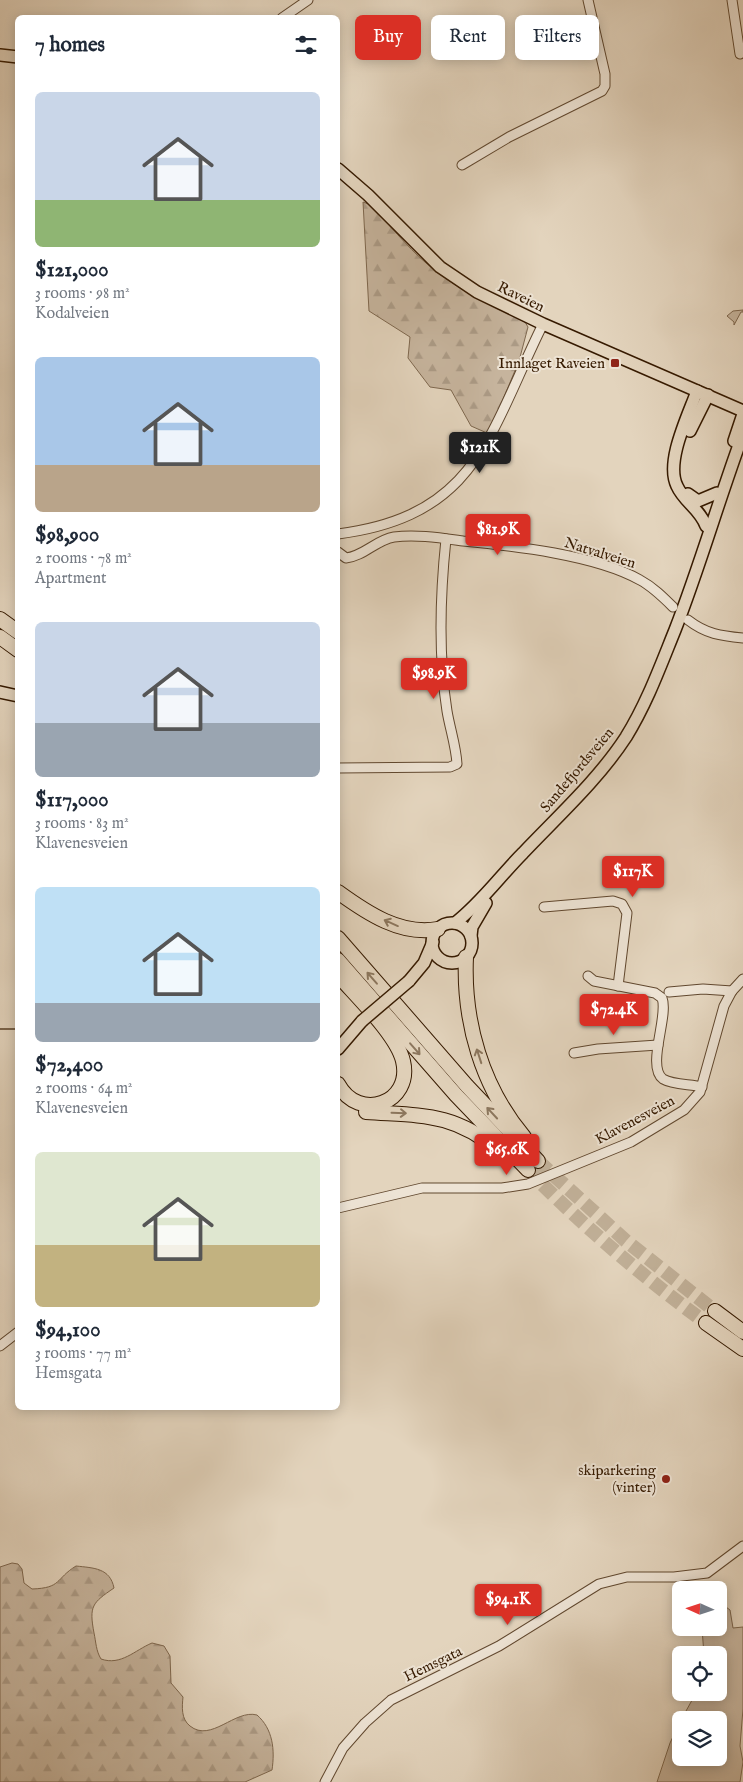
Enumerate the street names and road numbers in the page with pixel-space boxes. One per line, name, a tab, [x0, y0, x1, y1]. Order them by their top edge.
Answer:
street label: Raveien	[494, 278, 548, 316]
street label: Natvalveien	[562, 533, 638, 573]
street label: Sandefjordsveien	[536, 724, 618, 816]
street label: Klavenesveien	[592, 1091, 678, 1149]
street label: Hemsgata	[401, 1642, 466, 1686]

